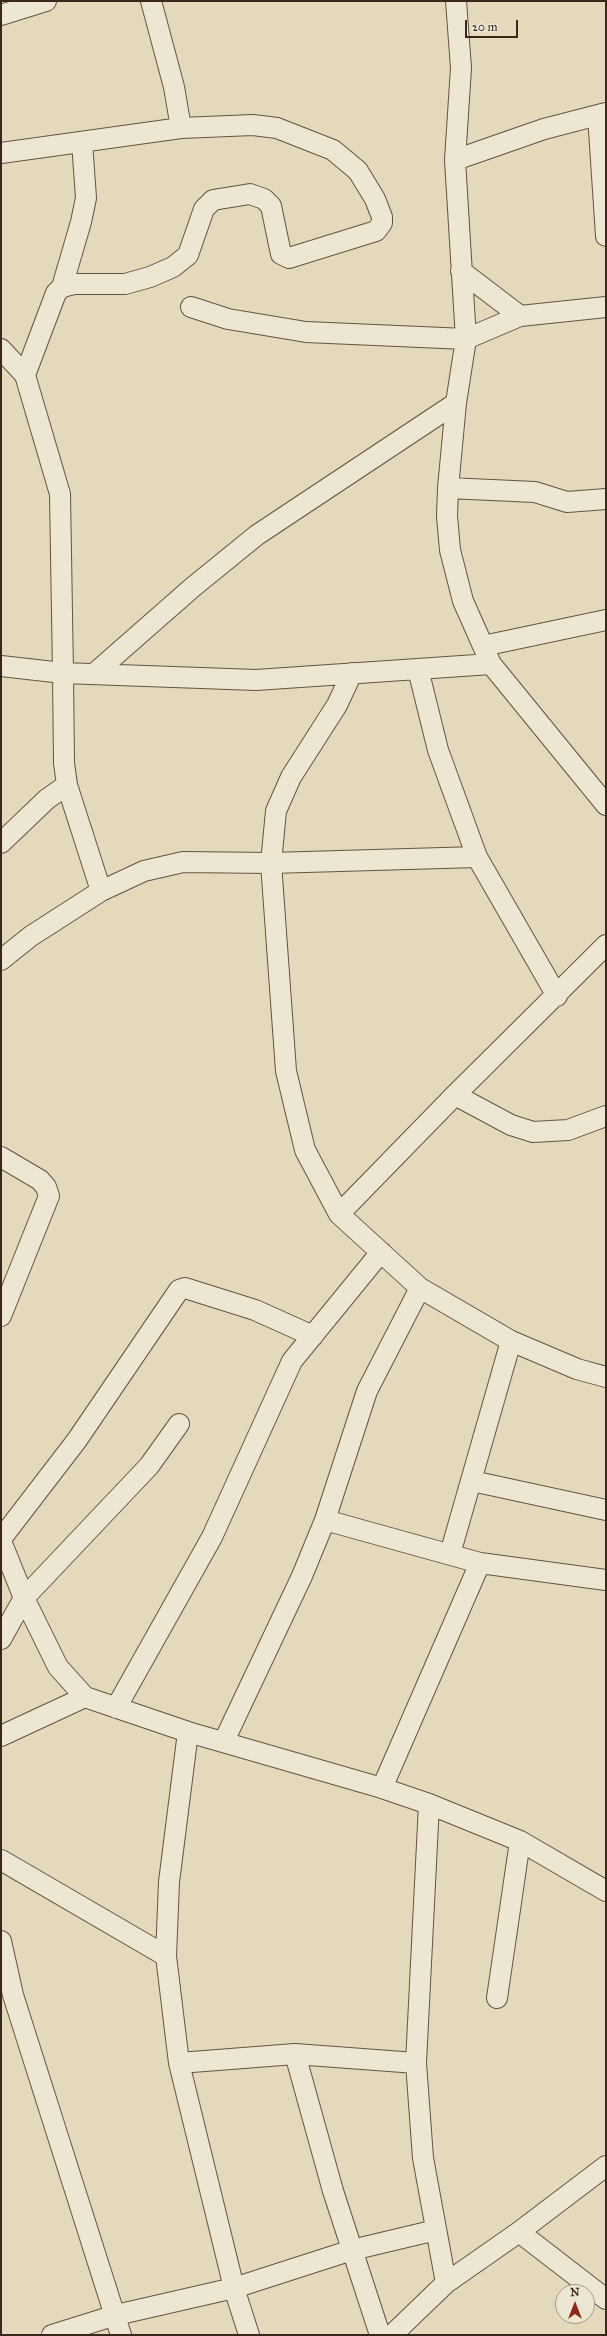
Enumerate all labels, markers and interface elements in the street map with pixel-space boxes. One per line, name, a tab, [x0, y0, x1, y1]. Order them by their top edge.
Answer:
scale bar	[467, 12, 520, 38]
text: 20 m	[472, 20, 498, 34]
north arrow	[555, 2284, 595, 2324]
text: N	[570, 2286, 580, 2299]

